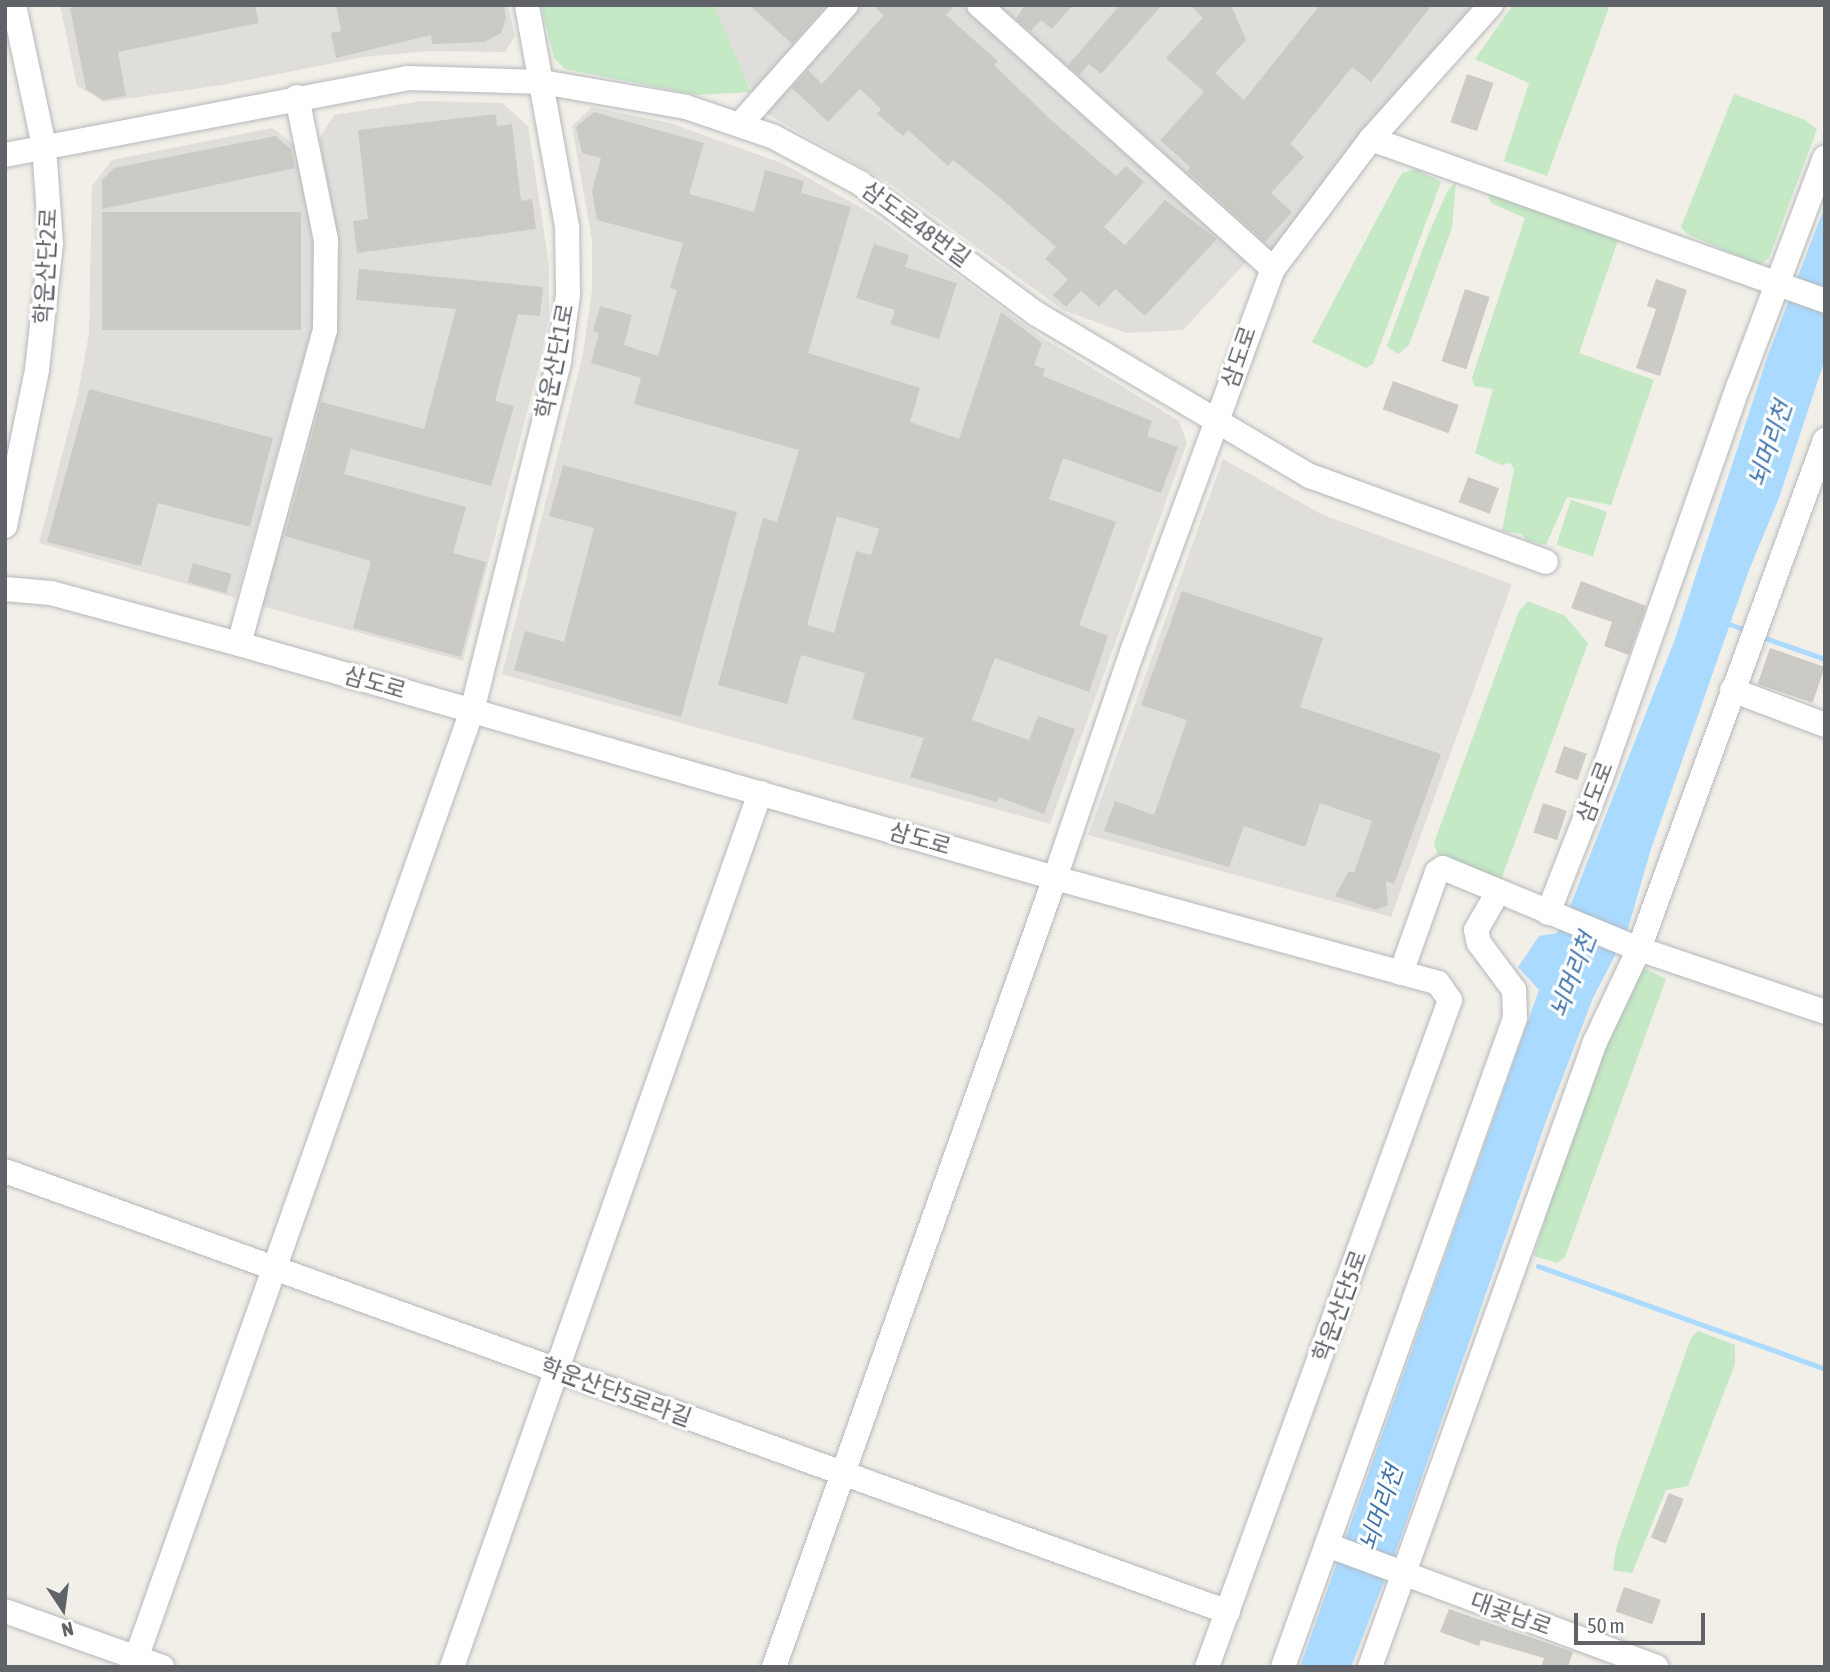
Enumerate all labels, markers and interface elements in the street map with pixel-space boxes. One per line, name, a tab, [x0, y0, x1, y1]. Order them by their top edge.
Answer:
street label: 삼도로48번길	[856, 175, 976, 273]
street label: 학운산단2로	[29, 207, 63, 325]
street label: 학운산단1로	[530, 301, 580, 421]
street label: 삼도로	[1216, 322, 1262, 392]
water label: 뇌머리천	[1742, 398, 1798, 490]
street label: 삼도로	[341, 661, 409, 705]
street label: 삼도로	[1571, 757, 1619, 827]
street label: 삼도로	[886, 817, 954, 861]
water label: 뇌머리천	[1544, 929, 1602, 1021]
street label: 학운산단5로	[1307, 1246, 1373, 1366]
street label: 학운산단5로라길	[537, 1352, 695, 1432]
water label: 뇌머리천	[1353, 1462, 1409, 1554]
north arrow	[28, 1574, 98, 1644]
street label: 대곶남로	[1467, 1587, 1555, 1641]
scale bar	[1578, 1598, 1709, 1642]
text: 50 m	[1587, 1613, 1625, 1637]
text: N	[60, 1617, 76, 1641]

